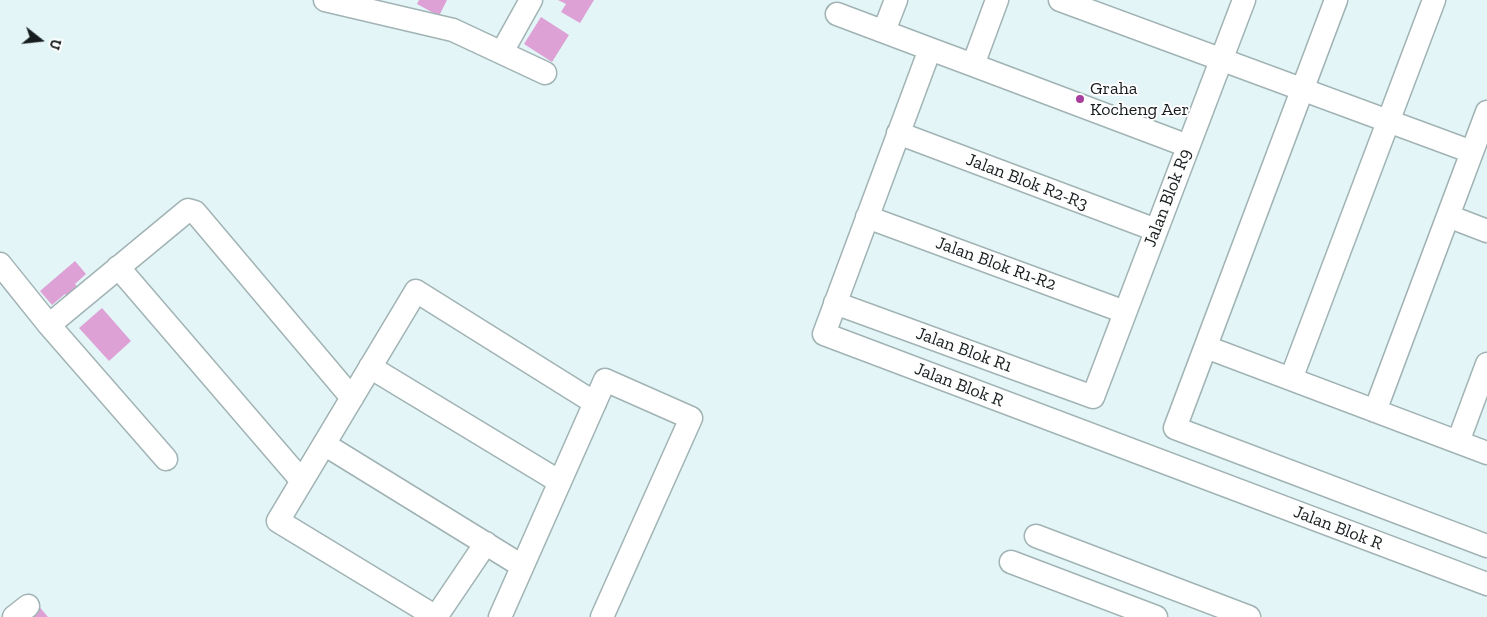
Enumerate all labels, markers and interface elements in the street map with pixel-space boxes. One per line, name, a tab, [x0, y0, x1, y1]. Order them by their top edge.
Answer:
north arrow	[15, 15, 65, 65]
text: U	[45, 37, 64, 51]
place label: Graha Kocheng Aer	[1090, 78, 1189, 120]
marker: Graha Kocheng Aer	[1074, 93, 1086, 105]
street label: Jalan Blok R9	[1139, 146, 1197, 250]
street label: Jalan Blok R2-R3	[963, 149, 1091, 215]
street label: Jalan Blok R1-R2	[933, 232, 1059, 296]
street label: Jalan Blok R1	[913, 323, 1015, 377]
street label: Jalan Blok R	[911, 358, 1007, 412]
street label: Jalan Blok R	[1290, 501, 1386, 555]

